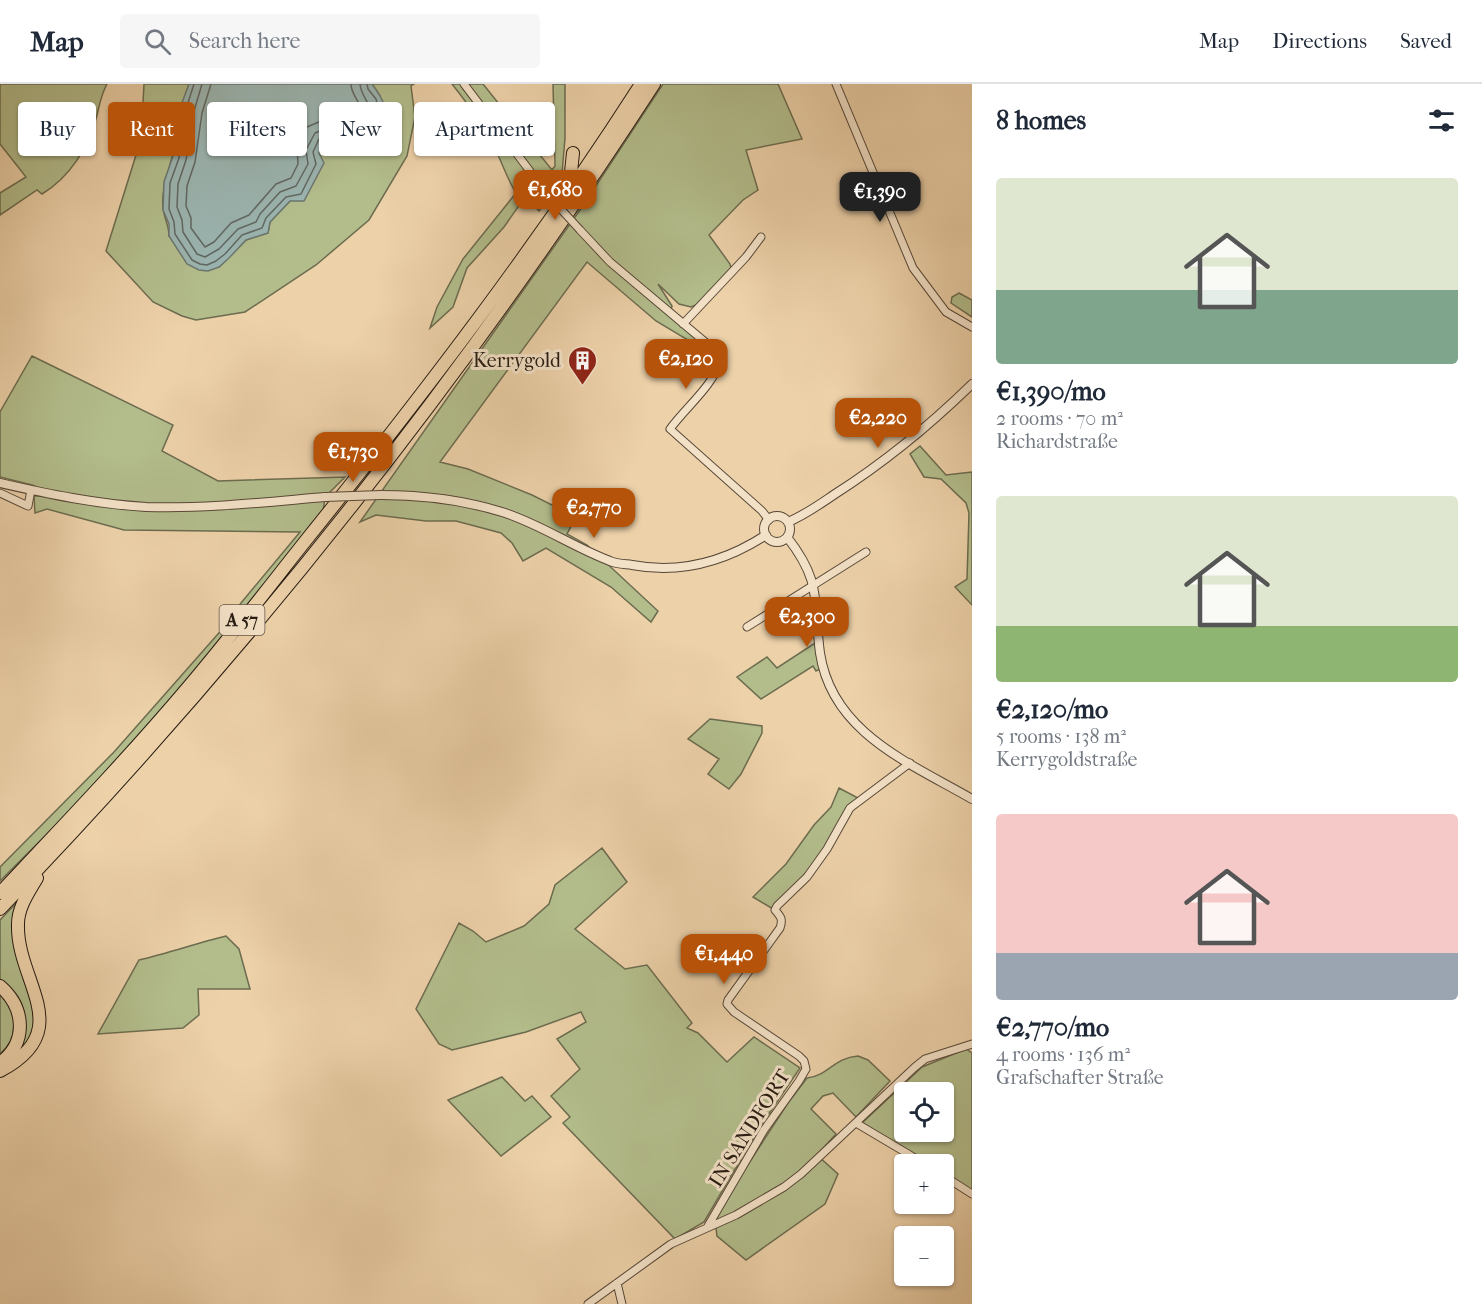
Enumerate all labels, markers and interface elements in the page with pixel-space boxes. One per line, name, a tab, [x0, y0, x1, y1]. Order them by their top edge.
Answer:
search box	[120, 14, 540, 68]
text: Map	[30, 25, 84, 58]
icon: search	[141, 25, 174, 58]
text: Search here	[189, 28, 300, 54]
text: Map	[1199, 29, 1239, 53]
text: Directions	[1272, 29, 1367, 53]
text: Saved	[1400, 29, 1452, 53]
chip: Buy	[18, 102, 96, 156]
chip: Rent	[108, 102, 195, 156]
chip: Filters	[207, 102, 307, 156]
chip: New	[319, 102, 402, 156]
chip: Apartment	[414, 102, 555, 156]
icon: filters	[1425, 104, 1458, 137]
text: 8 homes	[996, 105, 1086, 136]
pin: €1,680	[506, 170, 604, 221]
pin: €1,390	[831, 172, 929, 223]
text: €1,680	[528, 178, 582, 201]
text: €1,390	[854, 180, 906, 203]
icon: home	[1173, 217, 1281, 325]
pin: €2,120	[637, 339, 735, 390]
building icon: Kerrygold	[566, 344, 598, 386]
text: €2,120	[659, 347, 713, 370]
place label: Kerrygold	[473, 349, 562, 372]
text: €1,390/mo	[996, 376, 1106, 407]
pin: €2,220	[829, 398, 927, 449]
text: €2,220	[849, 406, 907, 429]
text: 2 rooms · 70 m²	[996, 407, 1123, 430]
text: Richardstraße	[996, 430, 1118, 453]
pin: €1,730	[304, 432, 402, 483]
text: €1,730	[328, 440, 378, 463]
pin: €2,770	[545, 488, 643, 539]
text: €2,770	[566, 496, 622, 519]
icon: home	[1173, 535, 1281, 643]
pin: €2,300	[758, 597, 856, 648]
road number: A 57	[220, 605, 264, 635]
text: €2,300	[779, 605, 835, 628]
text: €2,120/mo	[996, 694, 1108, 725]
text: 5 rooms · 138 m²	[996, 725, 1126, 748]
text: Kerrygoldstraße	[996, 748, 1137, 771]
icon: home	[1173, 853, 1281, 961]
pin: €1,440	[675, 934, 773, 985]
text: €1,440	[695, 942, 753, 965]
text: €2,770/mo	[996, 1012, 1109, 1043]
text: 4 rooms · 136 m²	[996, 1043, 1130, 1066]
street label: IN SANDFORT	[704, 1065, 795, 1191]
text: Grafschafter Straße	[996, 1066, 1164, 1089]
map controls	[894, 1082, 954, 1286]
button: locate	[894, 1082, 954, 1142]
button: +	[894, 1154, 954, 1214]
button: −	[894, 1226, 954, 1286]

